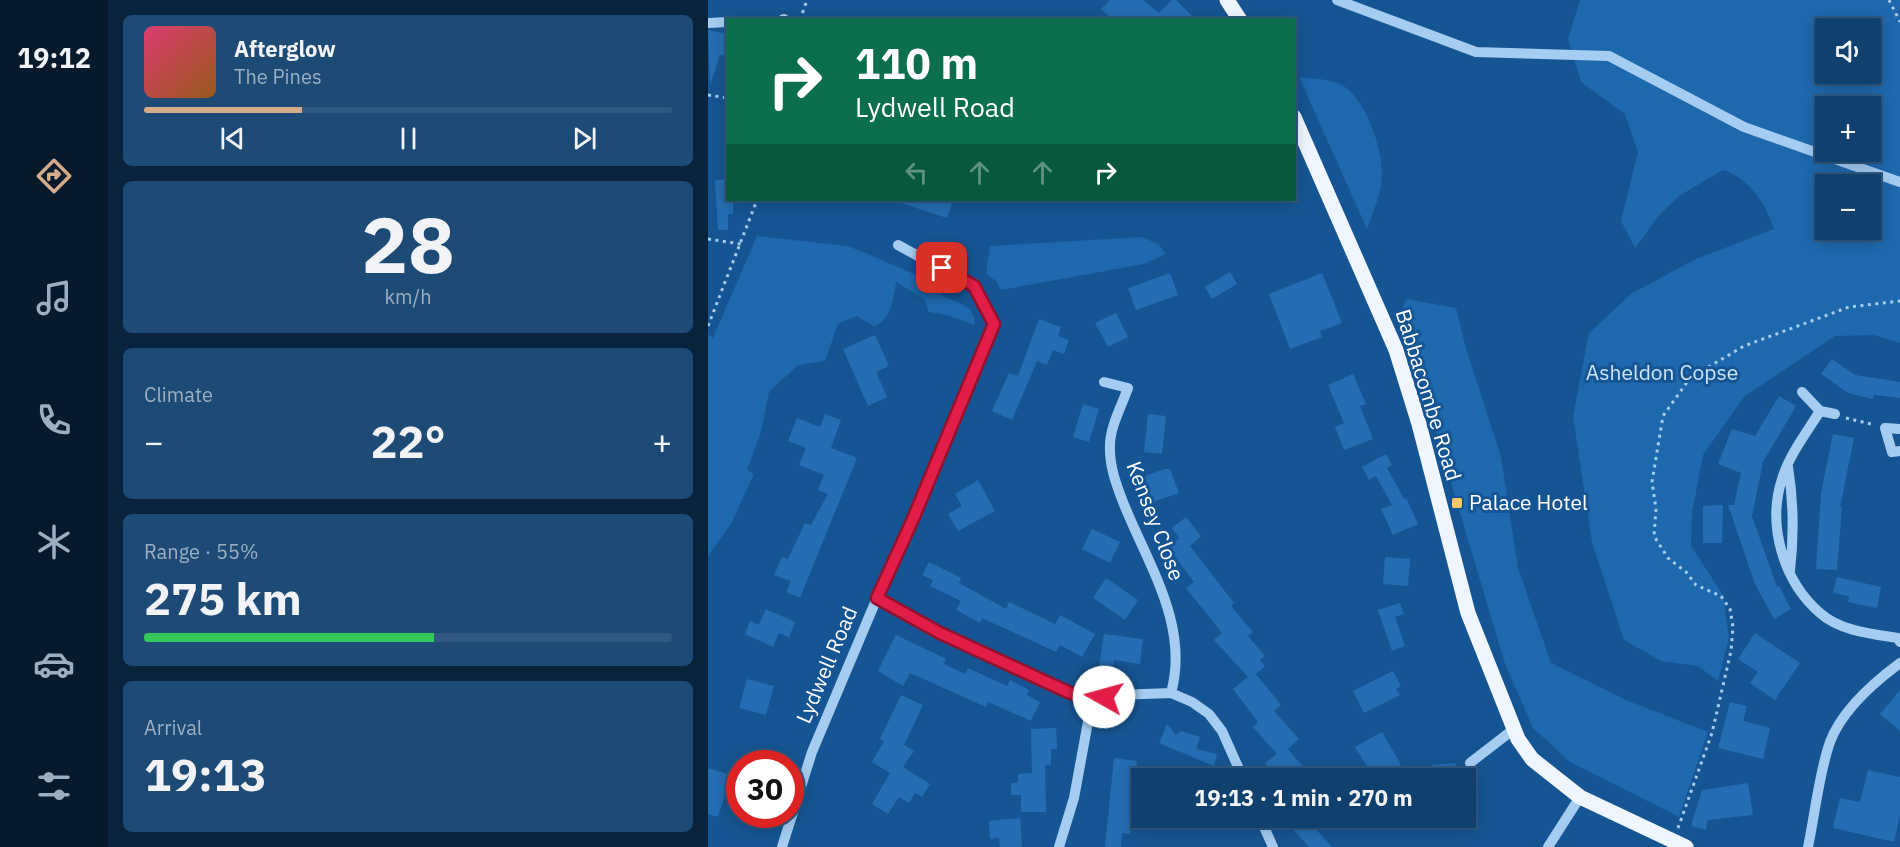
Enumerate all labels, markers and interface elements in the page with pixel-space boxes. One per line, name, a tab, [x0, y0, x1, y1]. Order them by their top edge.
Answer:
map controls	[1815, 18, 1881, 240]
button: sound	[1815, 18, 1881, 84]
text: Afterglow	[234, 34, 336, 63]
text: 110 m	[855, 36, 978, 91]
text: 19:12	[17, 40, 91, 75]
icon: right	[756, 42, 834, 120]
text: The Pines	[234, 63, 322, 90]
text: Lydwell Road	[855, 89, 1015, 124]
button: +	[1815, 96, 1881, 162]
icon: previous	[216, 122, 249, 155]
icon: pause	[392, 122, 425, 155]
icon: next	[568, 122, 601, 155]
icon: directions	[33, 155, 75, 197]
icon: left	[900, 156, 933, 189]
icon: ahead	[963, 156, 996, 189]
icon: ahead	[1026, 156, 1059, 189]
icon: right	[1089, 156, 1122, 189]
button: −	[1815, 174, 1881, 240]
text: 28	[361, 193, 455, 294]
pin	[916, 242, 967, 293]
icon: arrive	[925, 251, 958, 284]
icon: music	[33, 277, 75, 319]
text: km/h	[384, 283, 432, 310]
street label: Babbacombe Road	[1390, 306, 1468, 484]
park label: Asheldon Copse	[1586, 358, 1738, 386]
text: Climate	[144, 381, 213, 408]
icon: phone	[33, 399, 75, 441]
text: 22°	[370, 412, 446, 470]
text: −	[144, 420, 164, 463]
text: +	[652, 420, 672, 463]
street label: Kensey Close	[1120, 457, 1192, 584]
place label: Palace Hotel	[1469, 488, 1588, 516]
marker: Palace Hotel	[1450, 496, 1464, 510]
icon: climate	[33, 521, 75, 563]
text: Range · 55%	[144, 538, 259, 565]
text: 275 km	[144, 569, 302, 627]
street label: Lydwell Road	[789, 602, 863, 727]
icon: car	[33, 643, 75, 685]
position arrow	[1072, 665, 1136, 729]
text: Arrival	[144, 714, 202, 741]
text: 19:13	[144, 745, 267, 803]
speed limit sign: 30	[726, 750, 804, 828]
icon: filters	[33, 765, 75, 807]
text: 19:13 · 1 min · 270 m	[1194, 783, 1413, 812]

